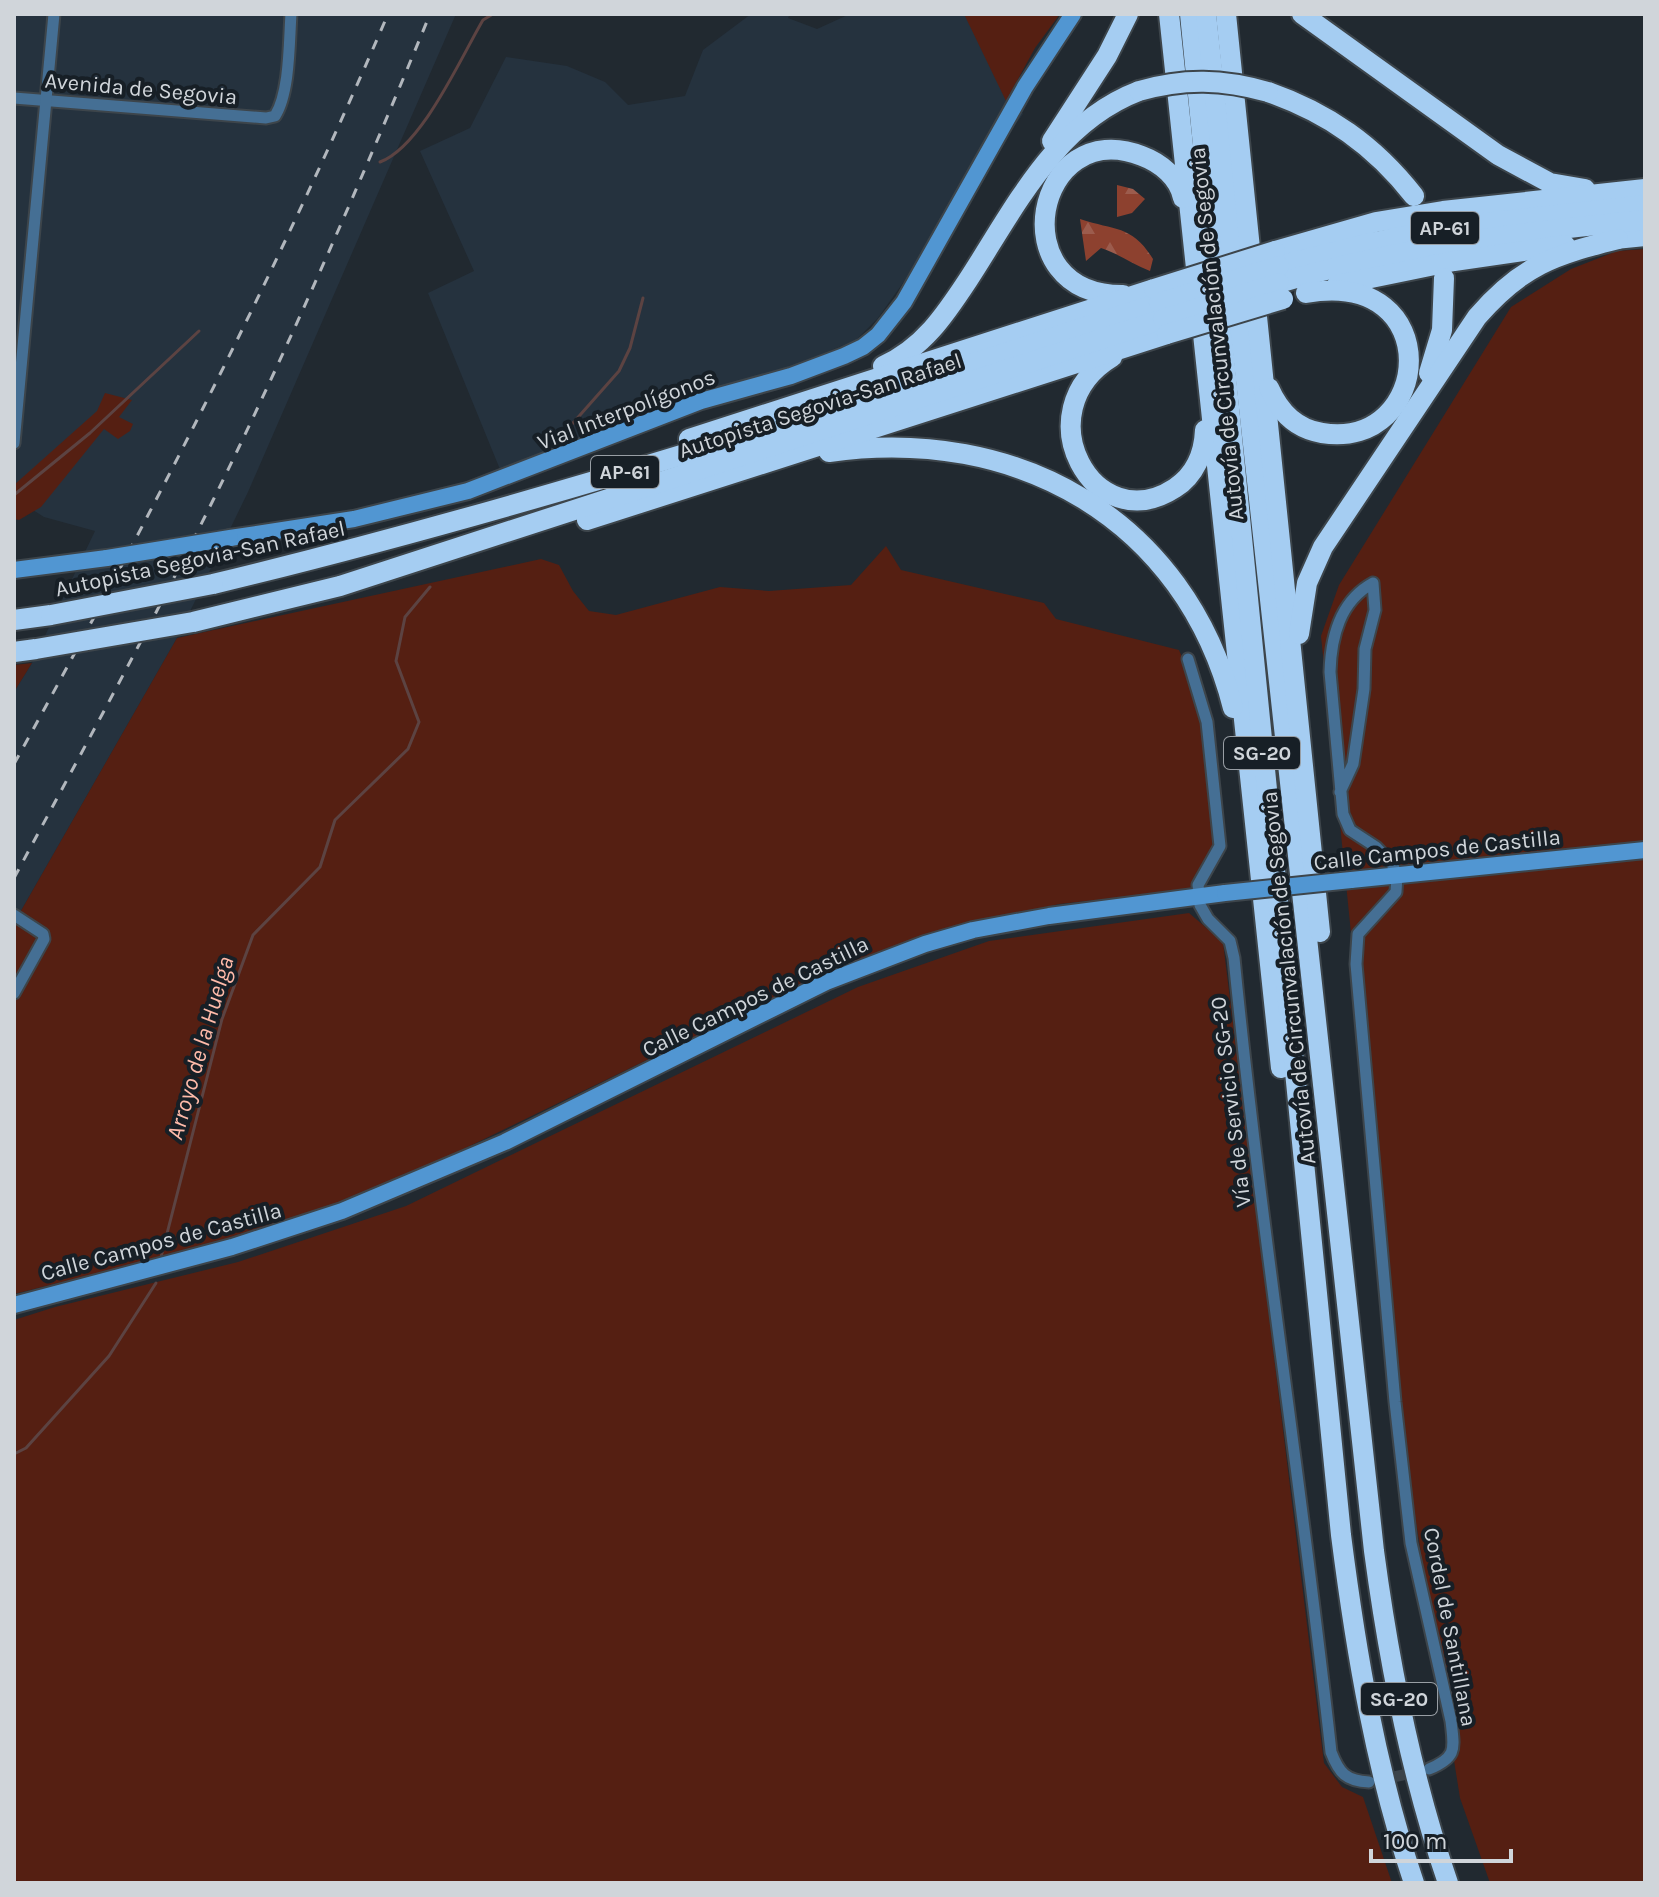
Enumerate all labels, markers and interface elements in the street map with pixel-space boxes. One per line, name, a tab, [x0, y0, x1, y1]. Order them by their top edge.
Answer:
street label: Avenida de Segovia	[44, 68, 238, 110]
street label: Autovía de Circunvalación de Segovia	[1184, 146, 1250, 522]
road number: AP-61	[1411, 212, 1479, 244]
street label: Autopista Segovia-San Rafael	[676, 348, 965, 464]
street label: Vial Interpolígonos	[534, 364, 719, 456]
road number: AP-61	[591, 456, 659, 488]
street label: Autopista Segovia-San Rafael	[53, 516, 348, 602]
road number: SG-20	[1224, 737, 1300, 769]
street label: Autovía de Circunvalación de Segovia	[1256, 790, 1322, 1166]
street label: Calle Campos de Castilla	[1312, 824, 1562, 876]
street label: Calle Campos de Castilla	[638, 931, 873, 1063]
water label: Arroyo de la Huelga	[160, 953, 240, 1143]
street label: Vía de Servicio SG-20	[1205, 995, 1257, 1209]
street label: Calle Campos de Castilla	[38, 1197, 285, 1287]
street label: Cordel de Santillana	[1418, 1526, 1482, 1729]
road number: SG-20	[1361, 1683, 1437, 1715]
scale bar	[1371, 1813, 1511, 1863]
text: 100 m	[1383, 1827, 1448, 1855]

